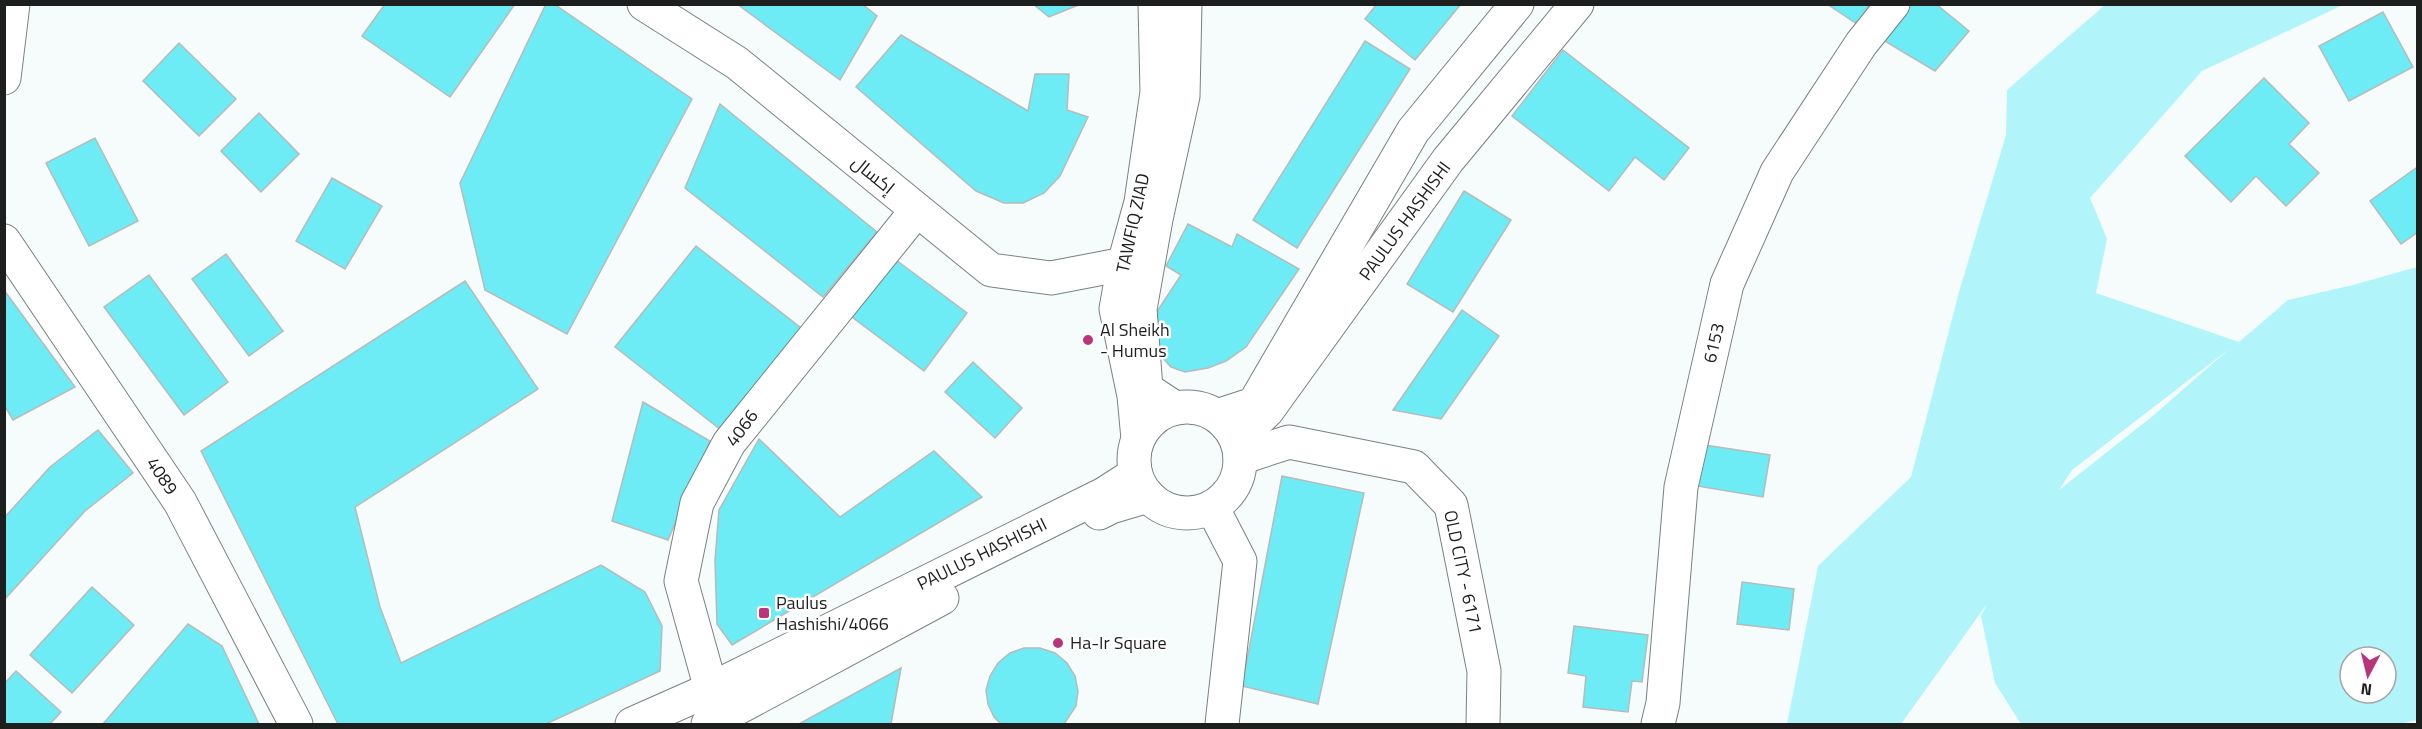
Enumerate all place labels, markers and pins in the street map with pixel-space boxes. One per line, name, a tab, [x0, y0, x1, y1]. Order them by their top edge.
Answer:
place label: Al Sheikh - Humus	[1100, 316, 1170, 364]
marker: Al Sheikh - Humus	[1081, 333, 1095, 347]
place label: Paulus Hashishi/4066	[776, 589, 889, 637]
marker: Paulus Hashishi/4066	[757, 606, 771, 620]
place label: Ha-Ir Square	[1070, 629, 1167, 656]
marker: Ha-Ir Square	[1051, 636, 1065, 650]

